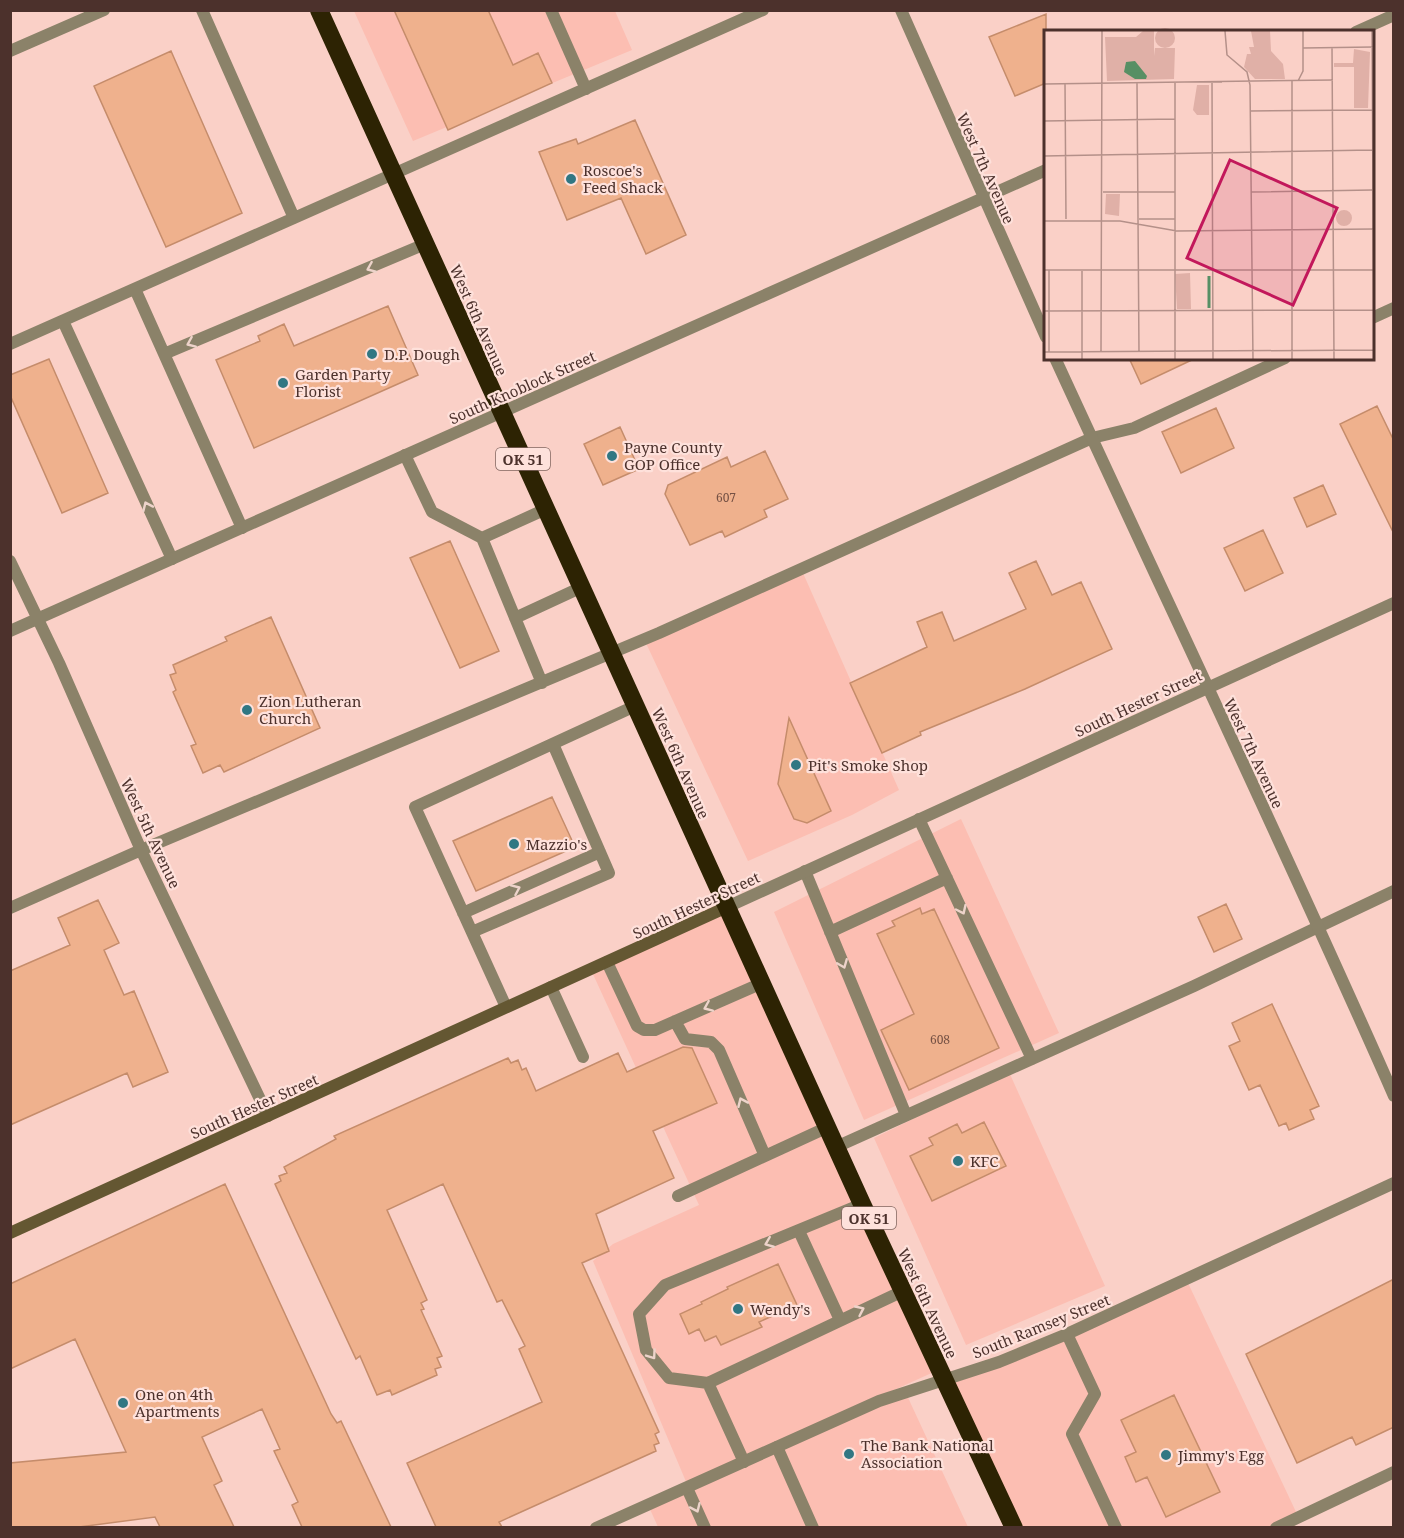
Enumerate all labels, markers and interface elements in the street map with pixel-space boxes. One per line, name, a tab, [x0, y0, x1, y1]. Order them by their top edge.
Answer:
inset map	[1044, 30, 1374, 360]
street label: West 7th Avenue	[953, 109, 1019, 227]
place label: Roscoe's Feed Shack	[583, 160, 663, 197]
marker: Roscoe's Feed Shack	[564, 172, 578, 186]
one-way arrow	[367, 260, 378, 272]
street label: West 6th Avenue	[446, 261, 512, 379]
one-way arrow	[187, 336, 198, 348]
place label: D.P. Dough	[384, 344, 460, 364]
street label: South Knoblock Street	[446, 346, 598, 428]
marker: D.P. Dough	[365, 347, 379, 361]
place label: Garden Party Florist	[295, 364, 391, 401]
marker: Garden Party Florist	[276, 376, 290, 390]
place label: Payne County GOP Office	[624, 437, 723, 474]
road number: OK 51	[496, 448, 550, 470]
marker: Payne County GOP Office	[605, 449, 619, 463]
house number: 607	[716, 489, 736, 506]
one-way arrow	[143, 502, 155, 513]
street label: South Hester Street	[1071, 665, 1205, 741]
place label: Zion Lutheran Church	[259, 691, 362, 728]
street label: West 7th Avenue	[1220, 695, 1288, 811]
marker: Zion Lutheran Church	[240, 703, 254, 717]
street label: West 6th Avenue	[648, 704, 714, 822]
place label: Pit's Smoke Shop	[808, 755, 928, 775]
marker: Pit's Smoke Shop	[789, 758, 803, 772]
street label: West 5th Avenue	[117, 775, 185, 891]
place label: Mazzio's	[526, 834, 588, 854]
marker: Mazzio's	[507, 837, 521, 851]
street label: South Hester Street	[629, 867, 763, 943]
one-way arrow	[510, 884, 521, 896]
one-way arrow	[955, 904, 967, 915]
one-way arrow	[836, 958, 848, 969]
one-way arrow	[704, 999, 715, 1011]
house number: 608	[930, 1031, 950, 1048]
street label: South Hester Street	[187, 1069, 321, 1143]
one-way arrow	[737, 1097, 749, 1108]
place label: KFC	[970, 1151, 999, 1171]
marker: KFC	[951, 1154, 965, 1168]
road number: OK 51	[842, 1207, 896, 1229]
one-way arrow	[765, 1236, 776, 1248]
street label: West 6th Avenue	[894, 1245, 962, 1361]
street label: South Ramsey Street	[969, 1289, 1113, 1363]
place label: Wendy's	[750, 1299, 810, 1319]
marker: Wendy's	[731, 1302, 745, 1316]
one-way arrow	[854, 1305, 865, 1317]
one-way arrow	[645, 1348, 656, 1359]
place label: One on 4th Apartments	[135, 1384, 220, 1421]
marker: One on 4th Apartments	[116, 1396, 130, 1410]
place label: The Bank National Association	[861, 1435, 994, 1472]
place label: Jimmy's Egg	[1177, 1445, 1264, 1465]
marker: The Bank National Association	[842, 1447, 856, 1461]
marker: Jimmy's Egg	[1159, 1448, 1173, 1462]
one-way arrow	[689, 1501, 701, 1512]

